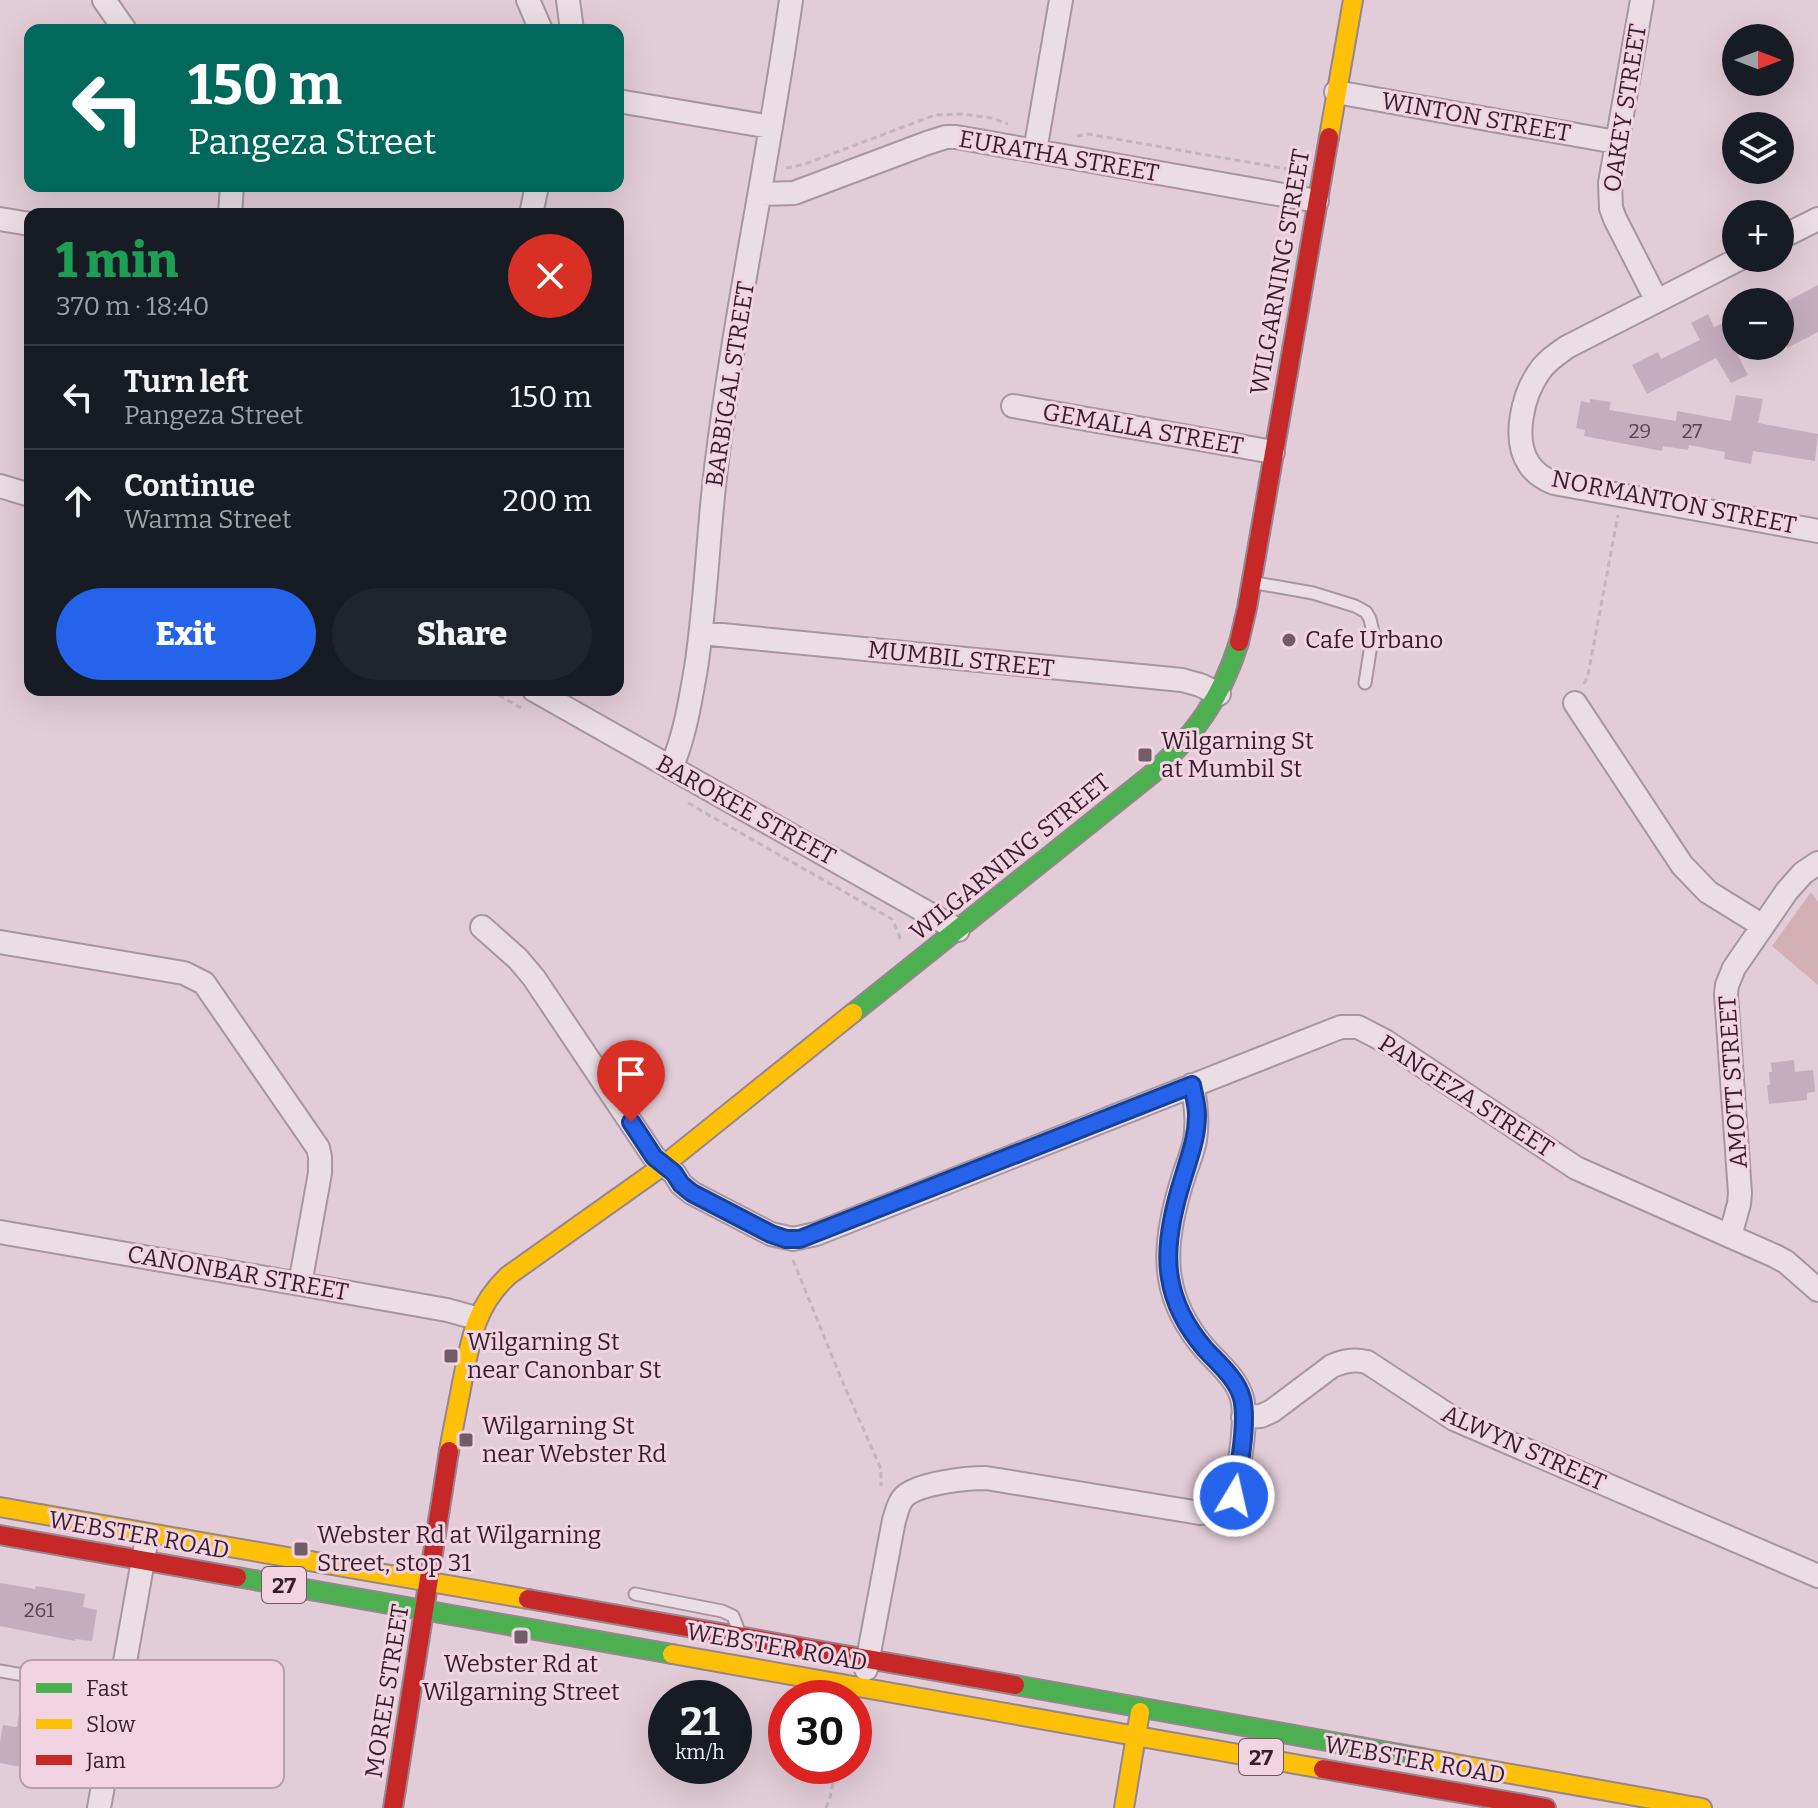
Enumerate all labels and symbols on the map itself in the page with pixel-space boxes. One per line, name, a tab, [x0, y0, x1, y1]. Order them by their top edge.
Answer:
street label: OAKEY STREET	[1598, 22, 1652, 194]
north arrow	[1722, 24, 1794, 96]
street label: WINTON STREET	[1379, 87, 1573, 147]
street label: EURATHA STREET	[957, 125, 1161, 187]
street label: WILGARNING STREET	[1245, 147, 1315, 397]
street label: BARBIGAL STREET	[700, 279, 760, 489]
street label: GEMALLA STREET	[1040, 398, 1246, 460]
house number: 29	[1629, 419, 1651, 443]
house number: 27	[1682, 419, 1702, 443]
street label: NORMANTON STREET	[1549, 465, 1799, 539]
place label: Cafe Urbano	[1305, 626, 1443, 654]
marker: Cafe Urbano	[1280, 631, 1298, 649]
street label: MUMBIL STREET	[866, 635, 1056, 683]
place label: Wilgarning St at Mumbil St	[1161, 727, 1314, 783]
marker: Wilgarning St at Mumbil St	[1136, 746, 1154, 764]
street label: BAROKEE STREET	[651, 749, 841, 871]
street label: WILGARNING STREET	[904, 768, 1116, 946]
street label: AMOTT STREET	[1713, 995, 1753, 1169]
street label: PANGEZA STREET	[1373, 1029, 1559, 1163]
pin	[597, 1040, 665, 1122]
street label: CANONBAR STREET	[125, 1240, 351, 1306]
place label: Wilgarning St near Canonbar St	[467, 1328, 662, 1384]
marker: Wilgarning St near Canonbar St	[442, 1347, 460, 1365]
street label: ALWYN STREET	[1438, 1399, 1610, 1497]
place label: Wilgarning St near Webster Rd	[482, 1412, 667, 1468]
marker: Wilgarning St near Webster Rd	[457, 1431, 475, 1449]
position arrow	[1192, 1454, 1276, 1538]
street label: WEBSTER ROAD	[46, 1505, 232, 1565]
place label: Webster Rd at Wilgarning Street, stop 31	[317, 1521, 601, 1577]
marker: Webster Rd at Wilgarning Street, stop 31	[292, 1540, 310, 1558]
road number: 27	[262, 1567, 306, 1603]
house number: 261	[24, 1598, 54, 1622]
street label: MOREE STREET	[359, 1602, 415, 1780]
street label: WEBSTER ROAD	[684, 1617, 870, 1677]
marker: Webster Rd at Wilgarning Street	[512, 1628, 530, 1646]
place label: Webster Rd at Wilgarning Street	[422, 1650, 620, 1706]
legend	[20, 1660, 284, 1788]
text: Fast	[86, 1675, 128, 1702]
speed limit sign: 30	[768, 1680, 872, 1784]
text: Slow	[86, 1711, 136, 1738]
street label: WEBSTER ROAD	[1322, 1730, 1508, 1790]
road number: 27	[1239, 1739, 1283, 1775]
text: Jam	[85, 1747, 126, 1774]

